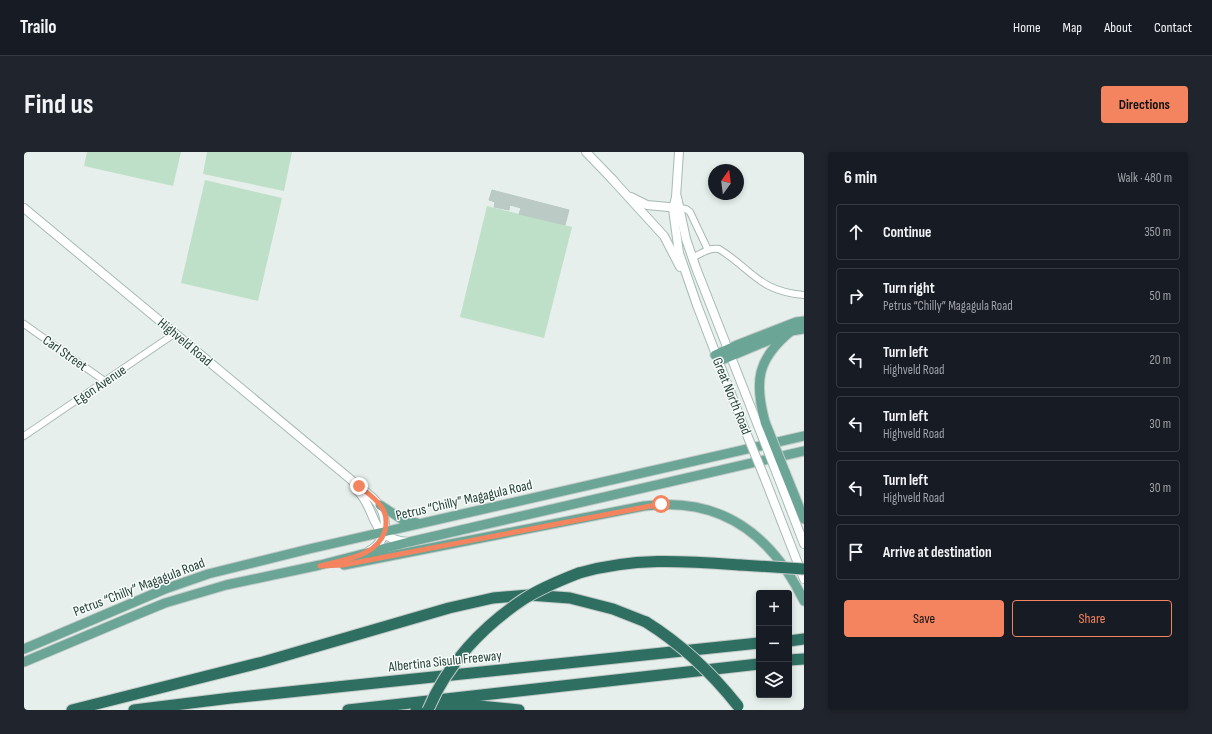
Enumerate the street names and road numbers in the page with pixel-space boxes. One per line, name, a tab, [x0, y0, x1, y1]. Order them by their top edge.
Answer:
street label: Highveld Road	[154, 314, 216, 370]
street label: Carl Street	[40, 332, 90, 374]
street label: Great North Road	[709, 355, 755, 437]
street label: Egon Avenue	[71, 361, 129, 409]
street label: Petrus “Chilly” Magagula Road	[394, 476, 534, 524]
street label: Petrus “Chilly” Magagula Road	[71, 554, 207, 620]
street label: Albertina Sisulu Freeway	[387, 647, 503, 676]

